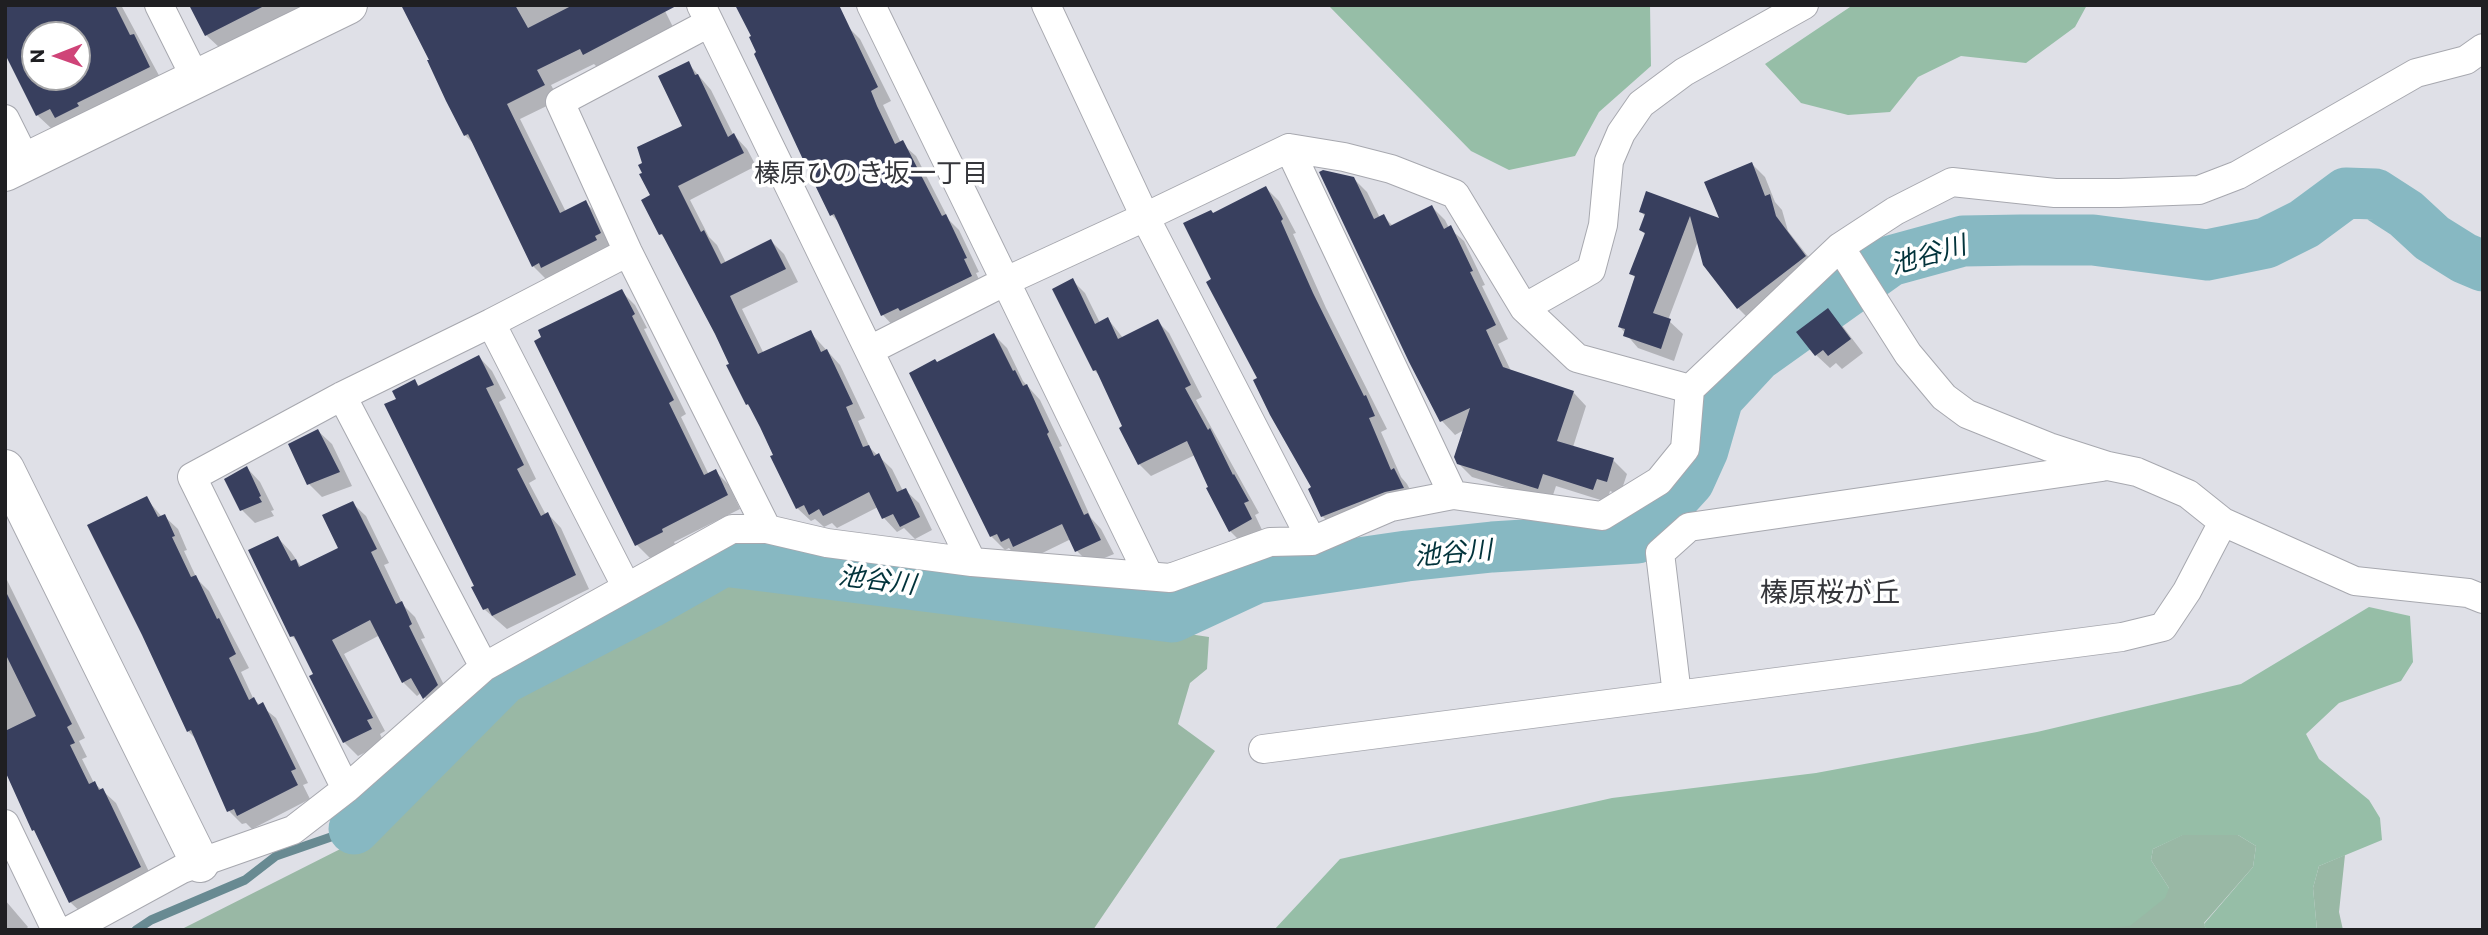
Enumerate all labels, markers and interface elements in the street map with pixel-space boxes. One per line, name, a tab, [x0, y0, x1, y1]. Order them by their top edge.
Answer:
north arrow	[21, 21, 91, 91]
text: N	[25, 49, 48, 64]
district label: 榛原ひのき坂一丁目	[754, 157, 988, 189]
water label: 池谷川	[1886, 229, 1970, 281]
water label: 池谷川	[1413, 534, 1493, 572]
water label: 池谷川	[836, 560, 918, 600]
district label: 榛原桜が丘	[1760, 576, 1900, 610]

